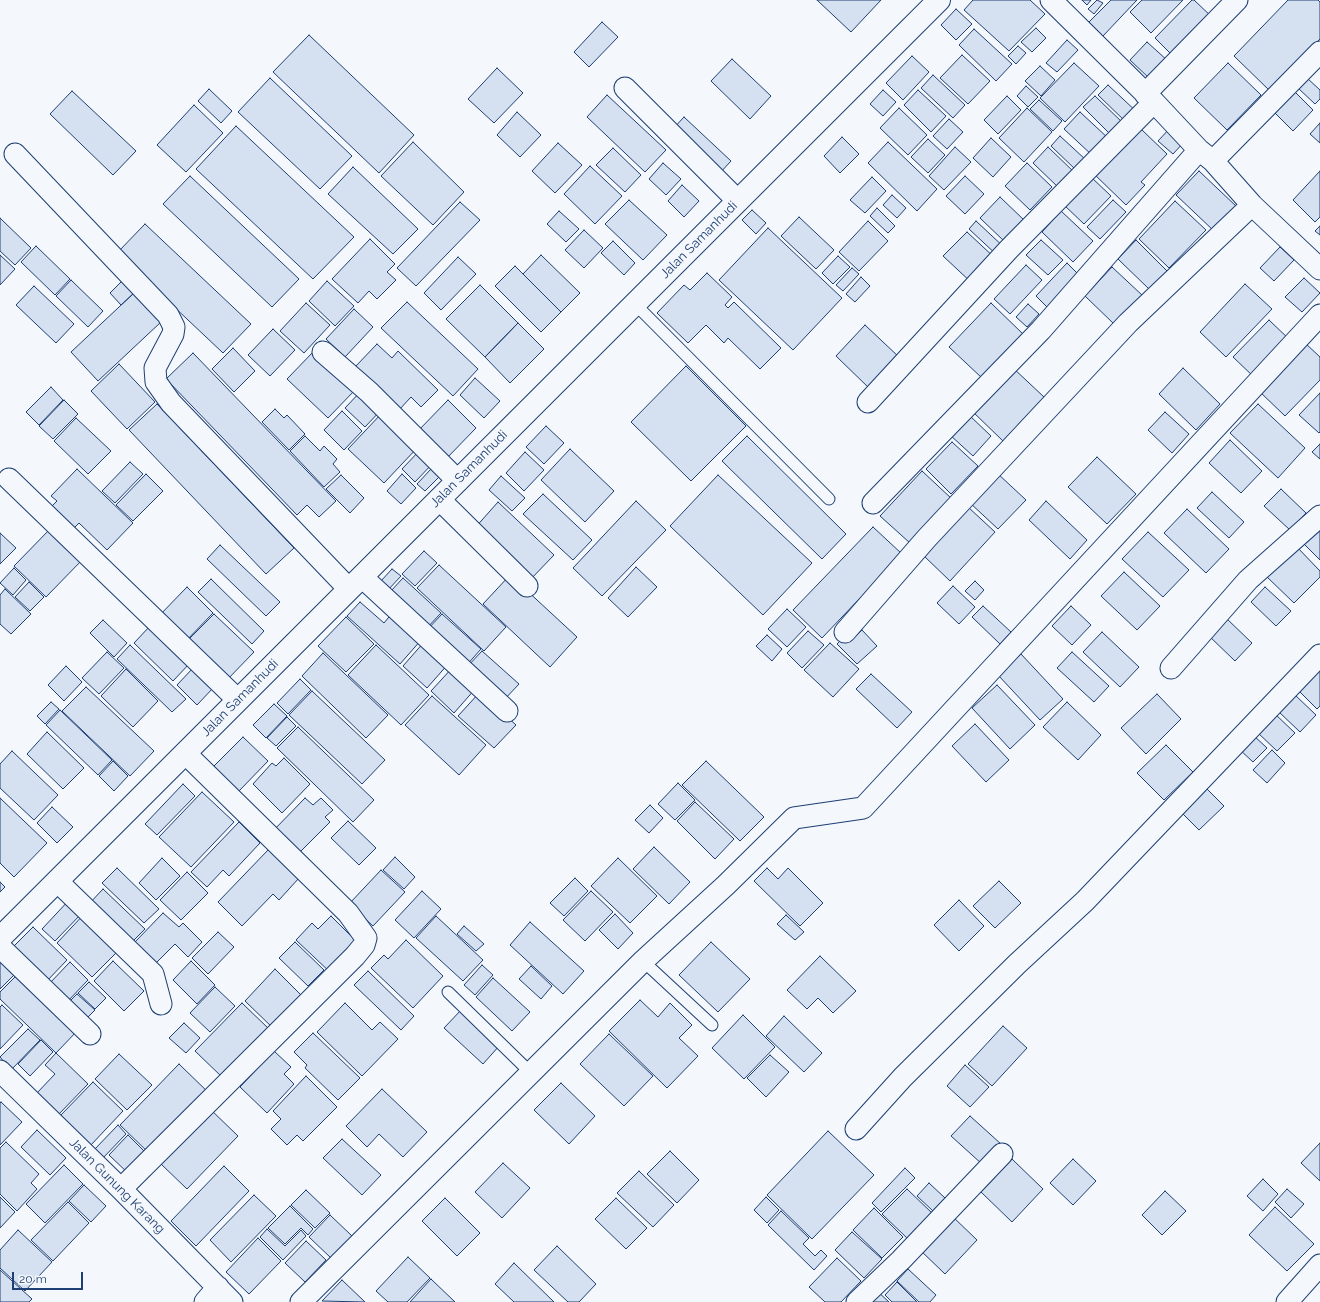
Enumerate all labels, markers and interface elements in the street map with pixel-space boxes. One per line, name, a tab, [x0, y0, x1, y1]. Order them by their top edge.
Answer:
street label: Jalan Samanhudi	[657, 198, 741, 282]
street label: Jalan Samanhudi	[427, 427, 511, 511]
street label: Jalan Samanhudi	[198, 656, 282, 740]
street label: Jalan Gunung Karang	[66, 1135, 168, 1237]
scale bar	[14, 1264, 85, 1290]
text: 20 m	[19, 1272, 47, 1286]

